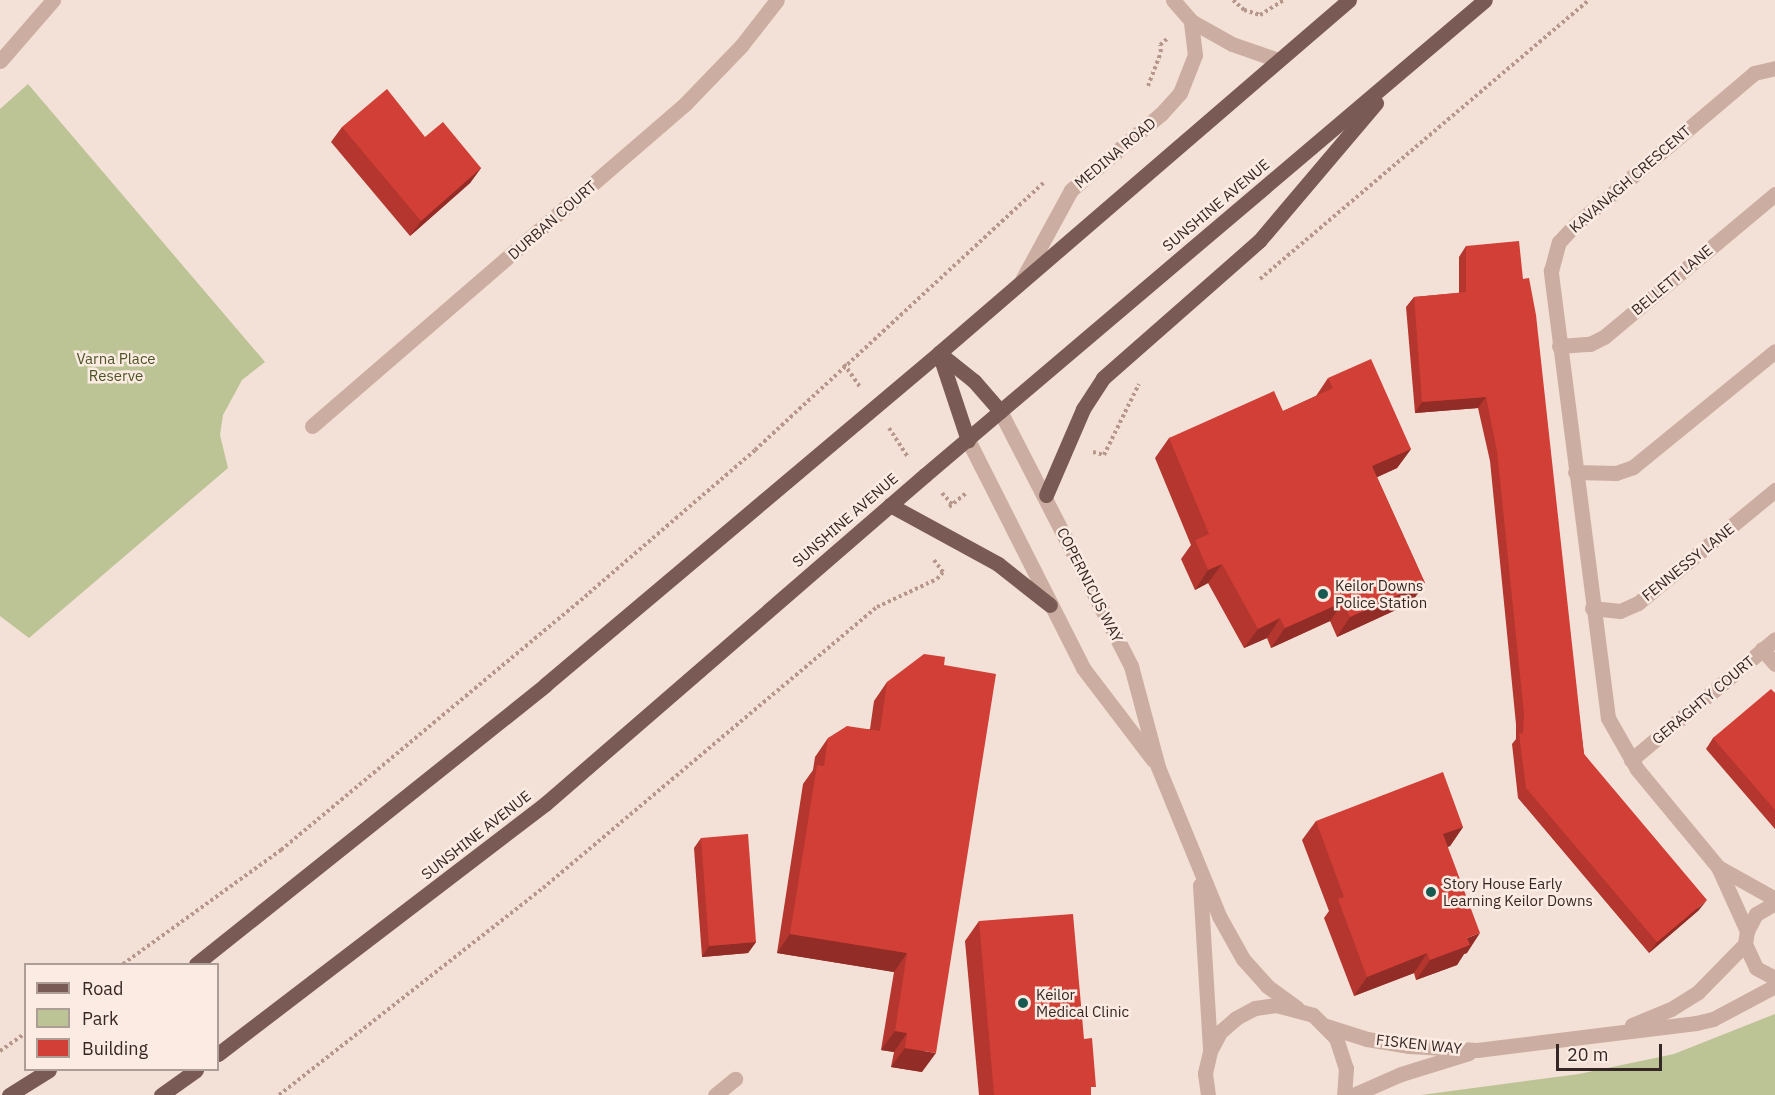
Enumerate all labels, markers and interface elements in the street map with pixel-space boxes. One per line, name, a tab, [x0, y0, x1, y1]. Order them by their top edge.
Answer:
street label: MEDINA ROAD	[1071, 114, 1159, 192]
street label: KAVANAGH CRESCENT	[1566, 121, 1694, 237]
street label: SUNSHINE AVENUE	[1159, 155, 1273, 255]
street label: DURBAN COURT	[504, 177, 600, 263]
street label: BELLETT LANE	[1628, 241, 1716, 319]
park label: Varna Place Reserve	[76, 349, 156, 384]
street label: SUNSHINE AVENUE	[788, 469, 902, 571]
street label: FENNESSY LANE	[1638, 519, 1738, 605]
street label: COPERNICUS WAY	[1053, 525, 1127, 645]
place label: Keilor Downs Police Station	[1335, 576, 1427, 611]
marker: Keilor Downs Police Station	[1316, 587, 1330, 601]
street label: GERAGHTY COURT	[1648, 652, 1758, 748]
street label: SUNSHINE AVENUE	[418, 787, 534, 883]
place label: Story House Early Learning Keilor Downs	[1443, 874, 1593, 909]
marker: Story House Early Learning Keilor Downs	[1424, 885, 1438, 899]
legend	[24, 963, 219, 1071]
text: Road	[82, 977, 123, 1000]
place label: Keilor Medical Clinic	[1036, 985, 1129, 1020]
marker: Keilor Medical Clinic	[1014, 994, 1032, 1012]
text: Park	[82, 1007, 118, 1030]
street label: FISKEN WAY	[1375, 1031, 1463, 1057]
scale bar	[1559, 1032, 1666, 1070]
text: Building	[82, 1037, 148, 1060]
text: 20 m	[1567, 1043, 1609, 1066]

